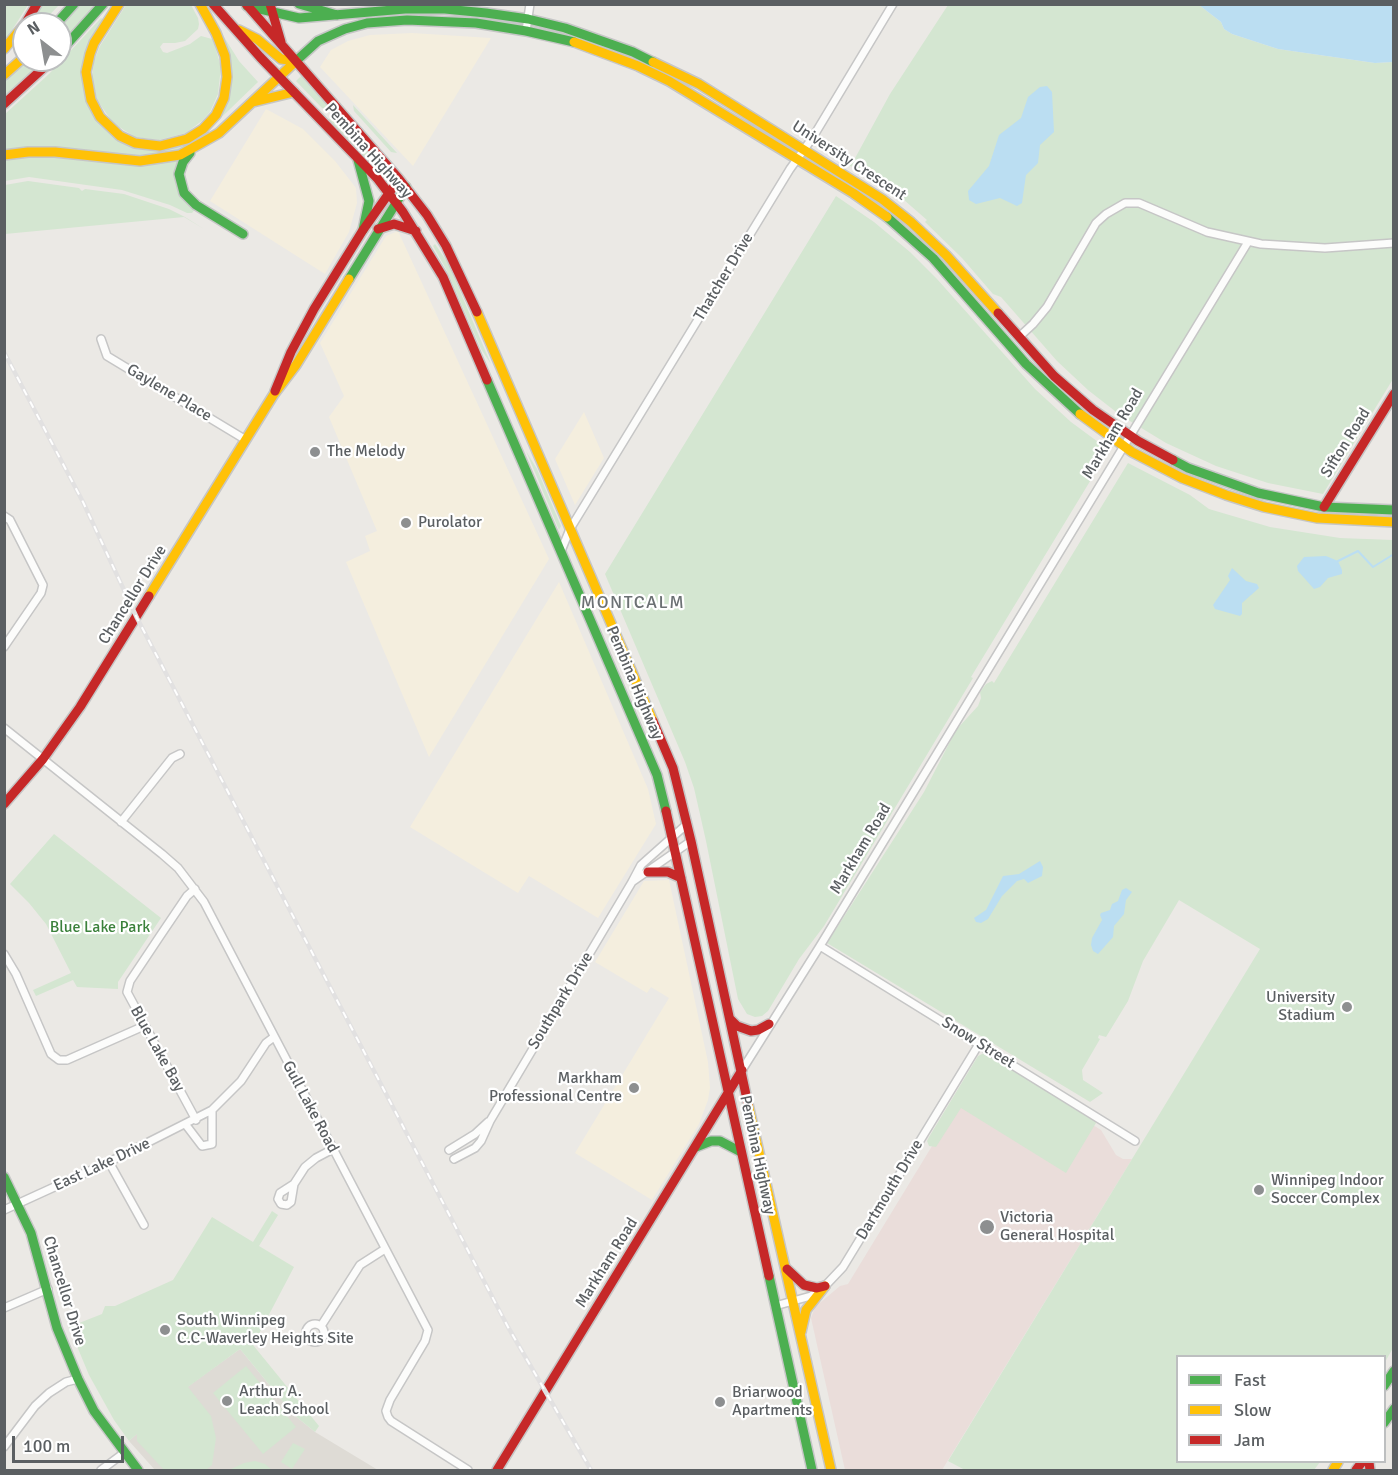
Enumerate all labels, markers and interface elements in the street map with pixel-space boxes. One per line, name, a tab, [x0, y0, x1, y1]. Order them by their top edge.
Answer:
north arrow	[12, 12, 72, 72]
text: N	[24, 17, 44, 40]
street label: Pembina Highway	[320, 99, 416, 203]
street label: University Crescent	[788, 117, 910, 205]
street label: Thatcher Drive	[690, 229, 758, 325]
street label: Gaylene Place	[123, 360, 215, 426]
street label: Markham Road	[1078, 385, 1148, 483]
street label: Sifton Road	[1317, 405, 1375, 481]
place label: The Melody	[327, 442, 405, 462]
marker: The Melody	[308, 445, 322, 459]
place label: Purolator	[418, 513, 482, 533]
marker: Purolator	[399, 516, 413, 530]
street label: Chancellor Drive	[95, 542, 171, 648]
district label: MONTCALM	[581, 592, 685, 614]
street label: Pembina Highway	[601, 623, 667, 743]
street label: Markham Road	[826, 800, 896, 898]
park label: Blue Lake Park	[50, 918, 150, 938]
street label: Southpark Drive	[524, 949, 598, 1053]
place label: University Stadium	[1266, 988, 1335, 1026]
marker: University Stadium	[1340, 1000, 1354, 1014]
street label: Blue Lake Bay	[126, 1003, 188, 1095]
street label: Snow Street	[938, 1013, 1018, 1073]
street label: Gull Lake Road	[278, 1058, 342, 1156]
place label: Markham Professional Centre	[489, 1069, 622, 1107]
marker: Markham Professional Centre	[627, 1081, 641, 1095]
street label: Pembina Highway	[735, 1094, 779, 1216]
street label: East Lake Drive	[51, 1134, 153, 1196]
street label: Dartmouth Drive	[853, 1136, 927, 1244]
place label: Winnipeg Indoor Soccer Complex	[1271, 1171, 1384, 1209]
marker: Winnipeg Indoor Soccer Complex	[1252, 1183, 1266, 1197]
place label: Victoria General Hospital	[1000, 1208, 1114, 1246]
street label: Markham Road	[572, 1215, 642, 1311]
marker: Victoria General Hospital	[978, 1218, 996, 1236]
street label: Chancellor Drive	[38, 1234, 90, 1348]
place label: South Winnipeg C.C-Waverley Heights Site	[177, 1311, 354, 1349]
marker: South Winnipeg C.C-Waverley Heights Site	[158, 1323, 172, 1337]
legend	[1176, 1355, 1386, 1463]
text: Fast	[1234, 1369, 1266, 1391]
place label: Arthur A. Leach School	[239, 1382, 329, 1420]
place label: Briarwood Apartments	[732, 1383, 812, 1421]
marker: Arthur A. Leach School	[220, 1394, 234, 1408]
marker: Briarwood Apartments	[713, 1395, 727, 1409]
text: Slow	[1234, 1399, 1271, 1421]
scale bar	[15, 1424, 128, 1462]
text: Jam	[1234, 1429, 1265, 1451]
text: 100 m	[23, 1435, 70, 1457]

